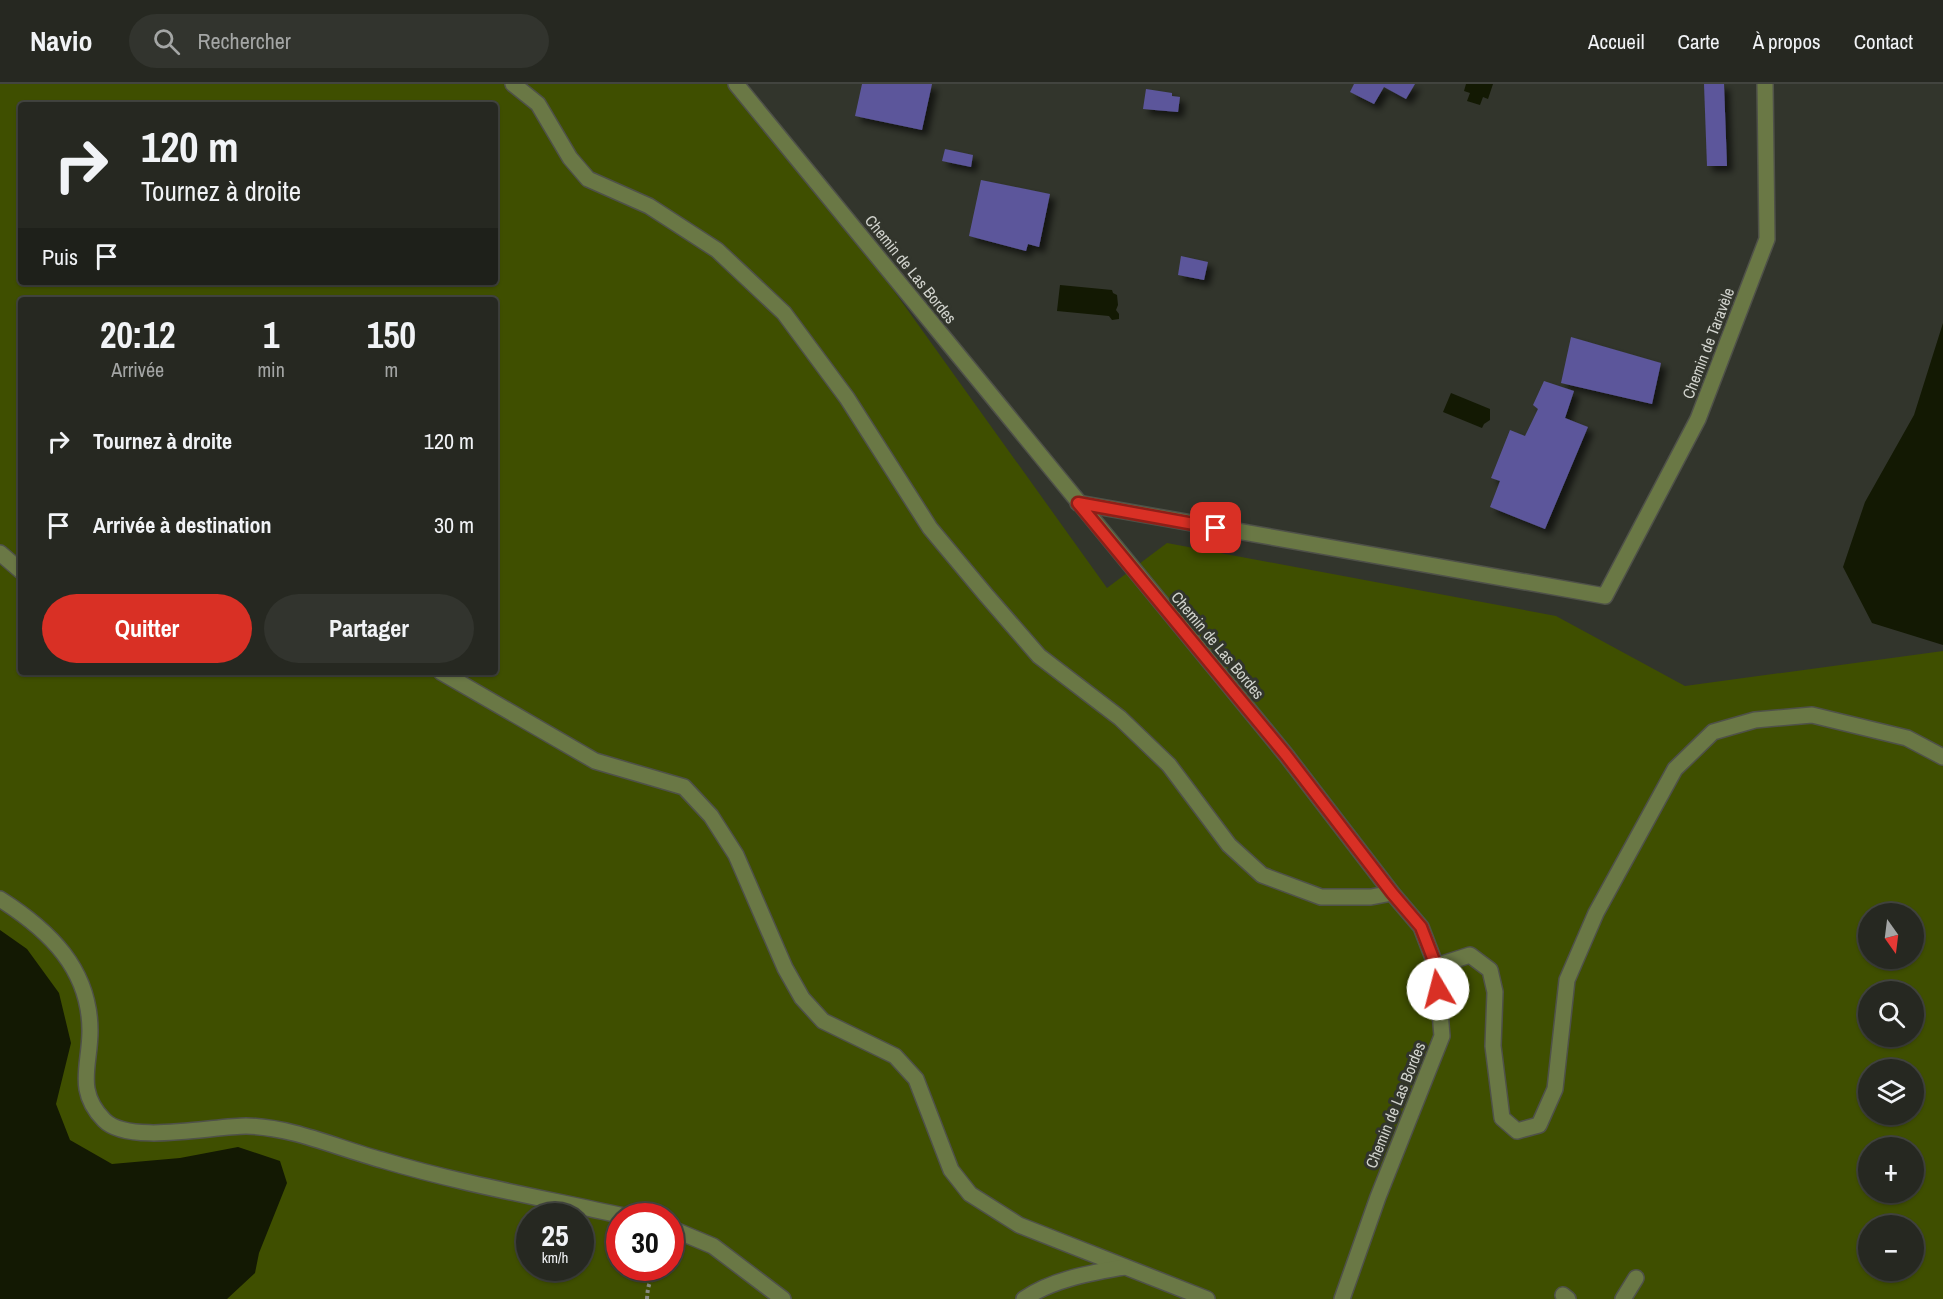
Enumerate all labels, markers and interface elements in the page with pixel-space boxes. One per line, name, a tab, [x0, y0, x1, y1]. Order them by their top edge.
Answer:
search box	[129, 14, 549, 68]
text: Navio	[30, 22, 93, 60]
icon: search	[150, 25, 183, 58]
text: Rechercher	[198, 26, 291, 56]
text: Accueil	[1588, 27, 1645, 56]
text: Carte	[1678, 27, 1720, 56]
text: À propos	[1753, 27, 1821, 56]
text: Contact	[1854, 27, 1913, 56]
text: 120 m	[141, 119, 239, 175]
icon: right	[42, 126, 120, 204]
text: Tournez à droite	[141, 173, 301, 209]
street label: Chemin de Las Bordes	[860, 210, 962, 328]
icon: arrive	[90, 240, 123, 273]
text: Puis	[42, 242, 78, 272]
street label: Chemin de Taravèle	[1677, 284, 1739, 402]
text: 20:12	[100, 311, 175, 359]
text: 1	[263, 311, 279, 359]
text: 150	[367, 311, 416, 359]
text: Arrivée	[111, 356, 164, 383]
text: min	[257, 356, 285, 383]
text: m	[385, 356, 398, 383]
icon: right	[42, 425, 75, 458]
text: Tournez à droite	[93, 426, 232, 456]
text: 120 m	[424, 426, 474, 456]
pin	[1190, 502, 1241, 553]
icon: arrive	[42, 509, 75, 542]
text: Arrivée à destination	[93, 510, 271, 540]
text: 30 m	[434, 510, 474, 540]
icon: arrive	[1199, 511, 1232, 544]
street label: Chemin de Las Bordes	[1166, 587, 1270, 703]
button: Quitter	[42, 594, 252, 663]
button: Partager	[264, 594, 474, 663]
north arrow	[1858, 903, 1924, 969]
map controls	[1858, 903, 1924, 1281]
position arrow	[1406, 957, 1470, 1021]
button: search	[1858, 981, 1924, 1047]
street label: Chemin de Las Bordes	[1360, 1039, 1430, 1171]
button: layers	[1858, 1059, 1924, 1125]
button: +	[1858, 1137, 1924, 1203]
speed limit sign: 30	[606, 1203, 684, 1281]
text: 25	[541, 1215, 569, 1255]
button: −	[1858, 1215, 1924, 1281]
text: km/h	[542, 1247, 568, 1268]

